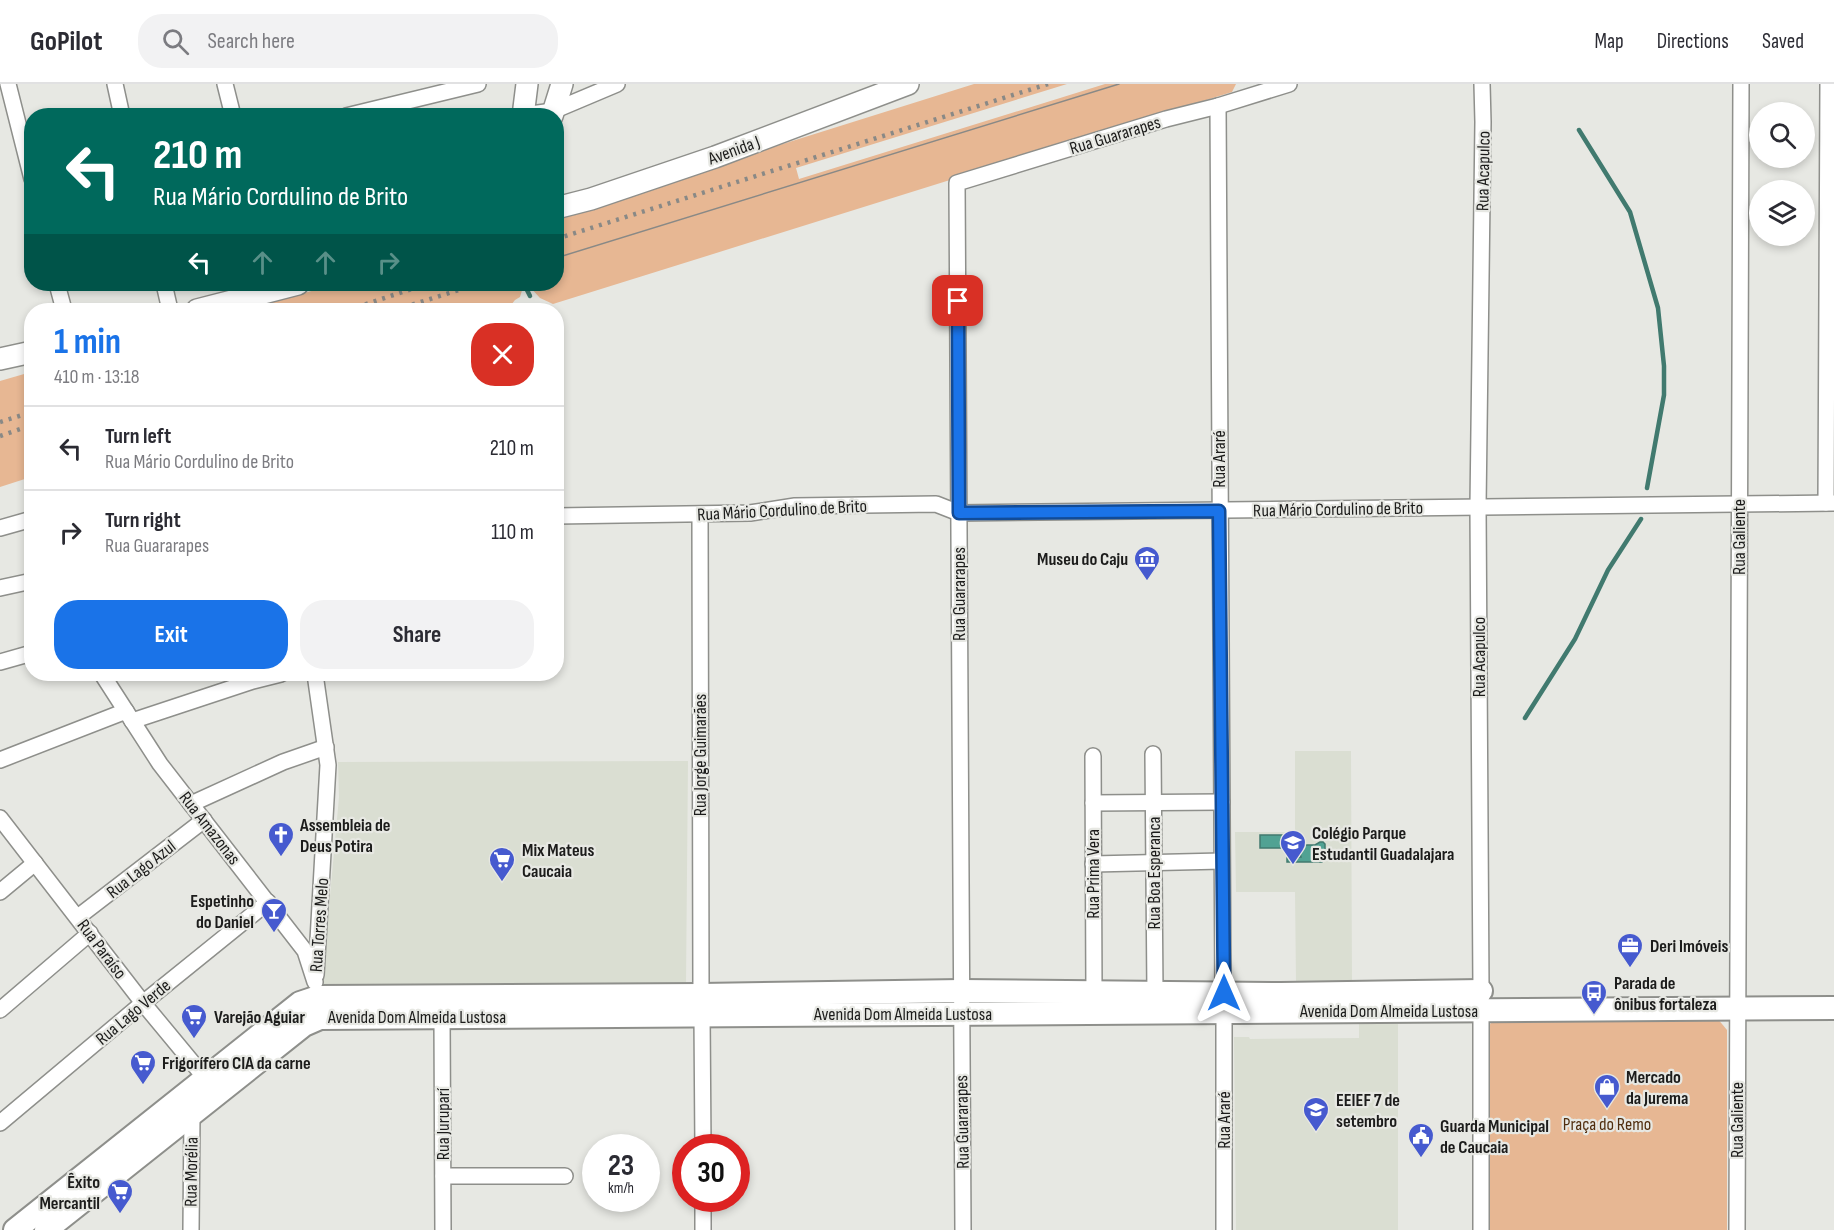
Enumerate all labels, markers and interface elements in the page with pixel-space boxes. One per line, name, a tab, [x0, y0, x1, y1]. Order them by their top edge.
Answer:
search box	[138, 14, 558, 68]
text: GoPilot	[30, 25, 102, 58]
icon: search	[159, 25, 192, 58]
text: Search here	[207, 28, 295, 55]
text: Map	[1594, 29, 1624, 54]
text: Directions	[1657, 29, 1729, 54]
text: Saved	[1762, 29, 1804, 54]
map controls	[1749, 102, 1815, 246]
button: search	[1749, 102, 1815, 168]
street label: Rua Guararapes	[1067, 112, 1163, 159]
text: 210 m	[153, 130, 242, 181]
street label: Avenida J	[704, 131, 763, 170]
street label: Rua Acapulco	[1472, 131, 1495, 211]
icon: left	[54, 132, 132, 210]
button: layers	[1749, 180, 1815, 246]
text: Rua Mário Cordulino de Brito	[153, 181, 408, 213]
icon: left	[183, 246, 216, 279]
icon: ahead	[246, 246, 279, 279]
icon: ahead	[309, 246, 342, 279]
icon: right	[372, 246, 405, 279]
pin	[932, 275, 983, 326]
icon: arrive	[941, 284, 974, 317]
text: 1 min	[54, 321, 121, 364]
button: close	[471, 323, 534, 386]
text: 410 m · 13:18	[54, 365, 140, 389]
text: Turn left	[105, 423, 171, 450]
street label: Rua Araré	[1209, 430, 1230, 488]
icon: left	[54, 432, 87, 465]
text: 210 m	[490, 435, 534, 462]
text: Rua Mário Cordulino de Brito	[105, 450, 294, 474]
street label: Rua Mário Cordulino de Brito	[697, 496, 868, 525]
street label: Rua Mário Cordulino de Brito	[1253, 498, 1423, 521]
street label: Rua Galiente	[1729, 499, 1750, 575]
text: Turn right	[105, 507, 181, 534]
icon: right	[54, 516, 87, 549]
text: 110 m	[491, 519, 534, 546]
text: Rua Guararapes	[105, 534, 209, 558]
museum icon: Museu do Caju	[1132, 544, 1162, 582]
street label: Rua Guararapes	[949, 547, 970, 641]
place label: Museu do Caju	[1037, 549, 1128, 570]
button: Exit	[54, 600, 288, 669]
button: Share	[300, 600, 534, 669]
street label: Rua Acapulco	[1469, 617, 1490, 697]
street label: Rua Jorge Guimarães	[690, 694, 711, 816]
street label: Rua Amazonas	[175, 788, 245, 869]
place label: Assembleia de Deus Potira	[299, 815, 390, 857]
street label: Rua Boa Esperanca	[1144, 817, 1165, 929]
church icon: Assembleia de Deus Potira	[266, 820, 296, 858]
place label: Colégio Parque Estudantil Guadalajara	[1312, 823, 1454, 865]
school or university icon: Colégio Parque Estudantil Guadalajara	[1278, 828, 1308, 866]
street label: Rua Prima Vera	[1083, 829, 1104, 919]
street label: Rua Lago Azul	[103, 836, 180, 903]
place label: Mix Mateus Caucaia	[522, 840, 594, 882]
supermarket icon: Mix Mateus Caucaia	[487, 845, 517, 883]
street label: Rua Torres Melo	[306, 877, 333, 973]
place label: Espetinho do Daniel	[190, 891, 254, 933]
bar icon: Espetinho do Daniel	[259, 896, 289, 934]
street label: Rua Paraíso	[72, 915, 131, 983]
office icon: Deri Imóveis	[1615, 931, 1645, 969]
place label: Deri Imóveis	[1650, 936, 1728, 957]
position arrow	[1192, 961, 1256, 1025]
place label: Parada de ônibus fortaleza	[1614, 973, 1717, 1015]
street label: Rua Lago Verde	[92, 975, 175, 1050]
bus stop icon: Parada de ônibus fortaleza	[1579, 978, 1609, 1016]
street label: Avenida Dom Almeida Lustosa	[1299, 1001, 1478, 1022]
supermarket icon: Varejão Aguiar	[179, 1002, 209, 1040]
street label: Avenida Dom Almeida Lustosa	[813, 1004, 992, 1025]
place label: Varejão Aguiar	[214, 1007, 305, 1028]
street label: Avenida Dom Almeida Lustosa	[327, 1007, 506, 1028]
supermarket icon: Frigorífero CIA da carne	[128, 1048, 158, 1086]
place label: Frigorífero CIA da carne	[162, 1053, 311, 1074]
place label: Mercado da Jurema	[1626, 1067, 1688, 1109]
shop icon: Mercado da Jurema	[1592, 1072, 1622, 1110]
street label: Rua Guararapes	[951, 1075, 974, 1169]
street label: Rua Galiente	[1727, 1082, 1748, 1158]
street label: Rua Juruparí	[433, 1087, 454, 1160]
place label: EEIEF 7 de setembro	[1336, 1090, 1400, 1132]
street label: Rua Araré	[1214, 1091, 1235, 1149]
school or university icon: EEIEF 7 de setembro	[1301, 1095, 1331, 1133]
park label: Praça do Remo	[1563, 1114, 1651, 1135]
place label: Guarda Municipal de Caucaia	[1440, 1116, 1549, 1158]
public building icon: Guarda Municipal de Caucaia	[1406, 1121, 1436, 1159]
speed limit sign: 30	[672, 1134, 750, 1212]
street label: Rua Morélia	[180, 1137, 203, 1207]
text: 23	[608, 1148, 634, 1184]
place label: Êxito Mercantil	[39, 1172, 100, 1214]
supermarket icon: Êxito Mercantil	[105, 1177, 135, 1215]
text: km/h	[608, 1179, 634, 1198]

